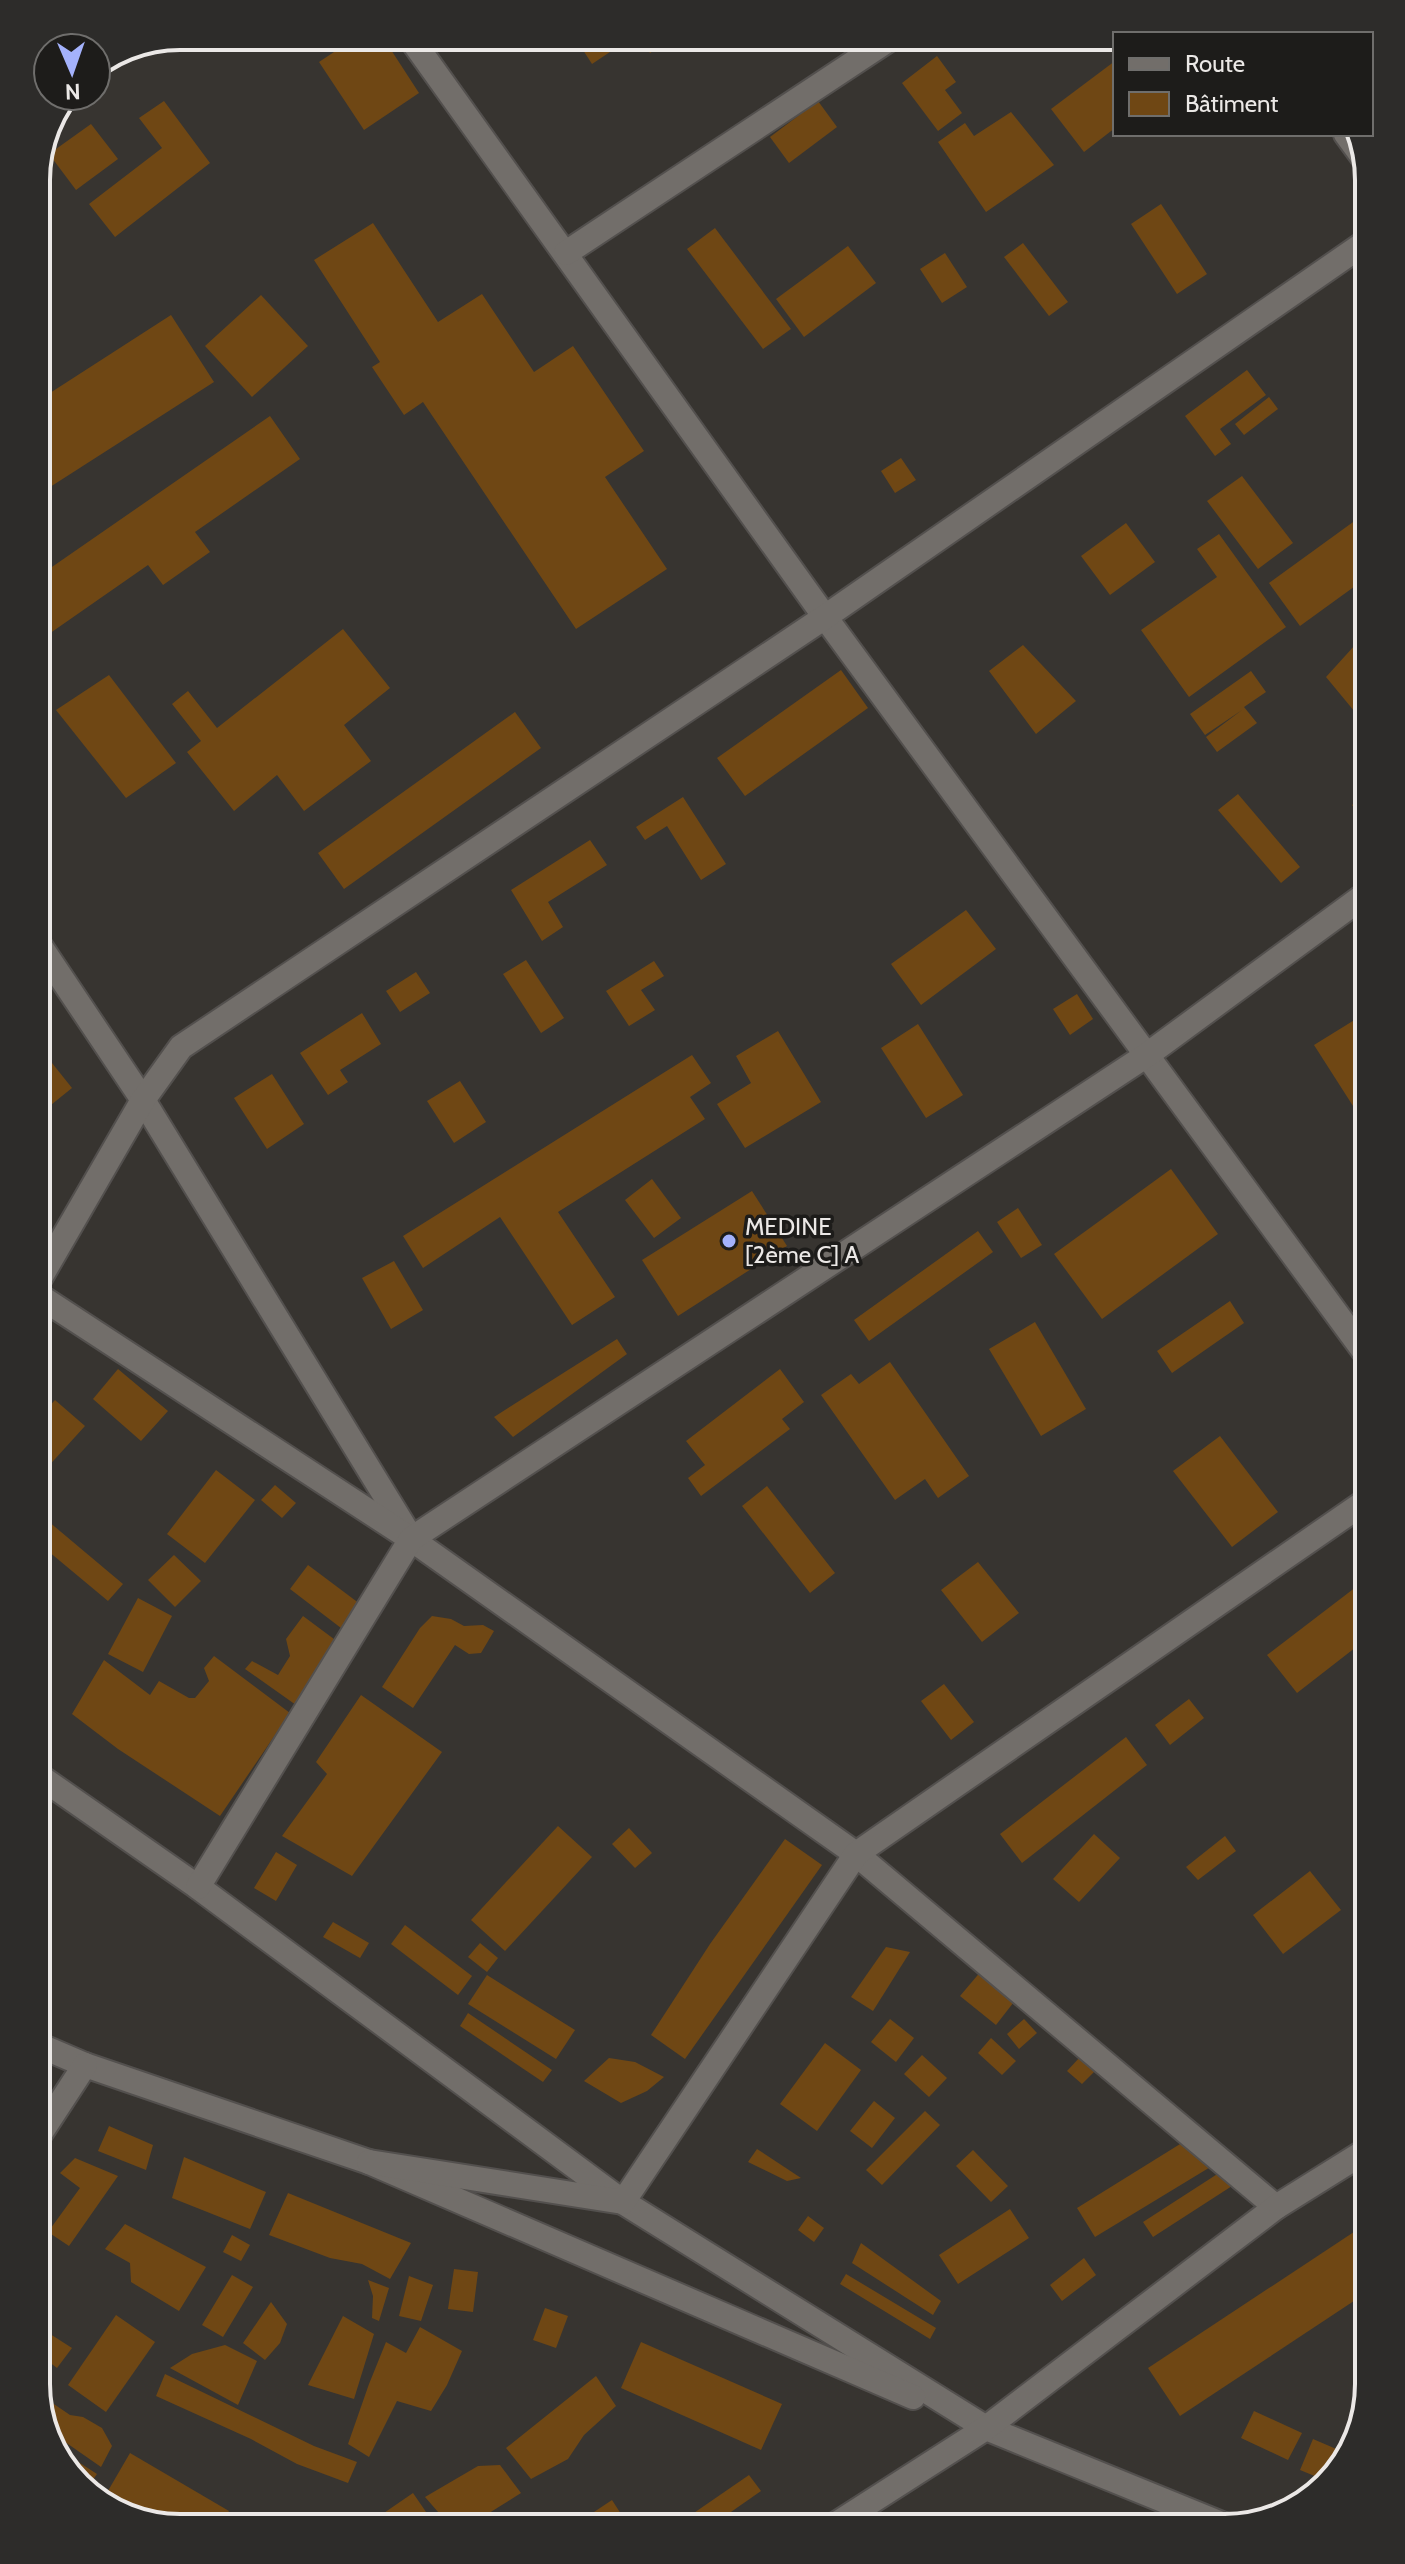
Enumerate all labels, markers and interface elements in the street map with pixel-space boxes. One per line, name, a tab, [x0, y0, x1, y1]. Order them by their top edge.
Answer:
north arrow	[32, 32, 112, 112]
legend	[1113, 32, 1373, 136]
text: Route	[1185, 49, 1245, 78]
text: N	[64, 78, 81, 105]
text: Bâtiment	[1185, 89, 1278, 118]
place label: MEDINE [2ème C] A	[745, 1212, 859, 1269]
marker: MEDINE [2ème C] A	[720, 1232, 738, 1250]

